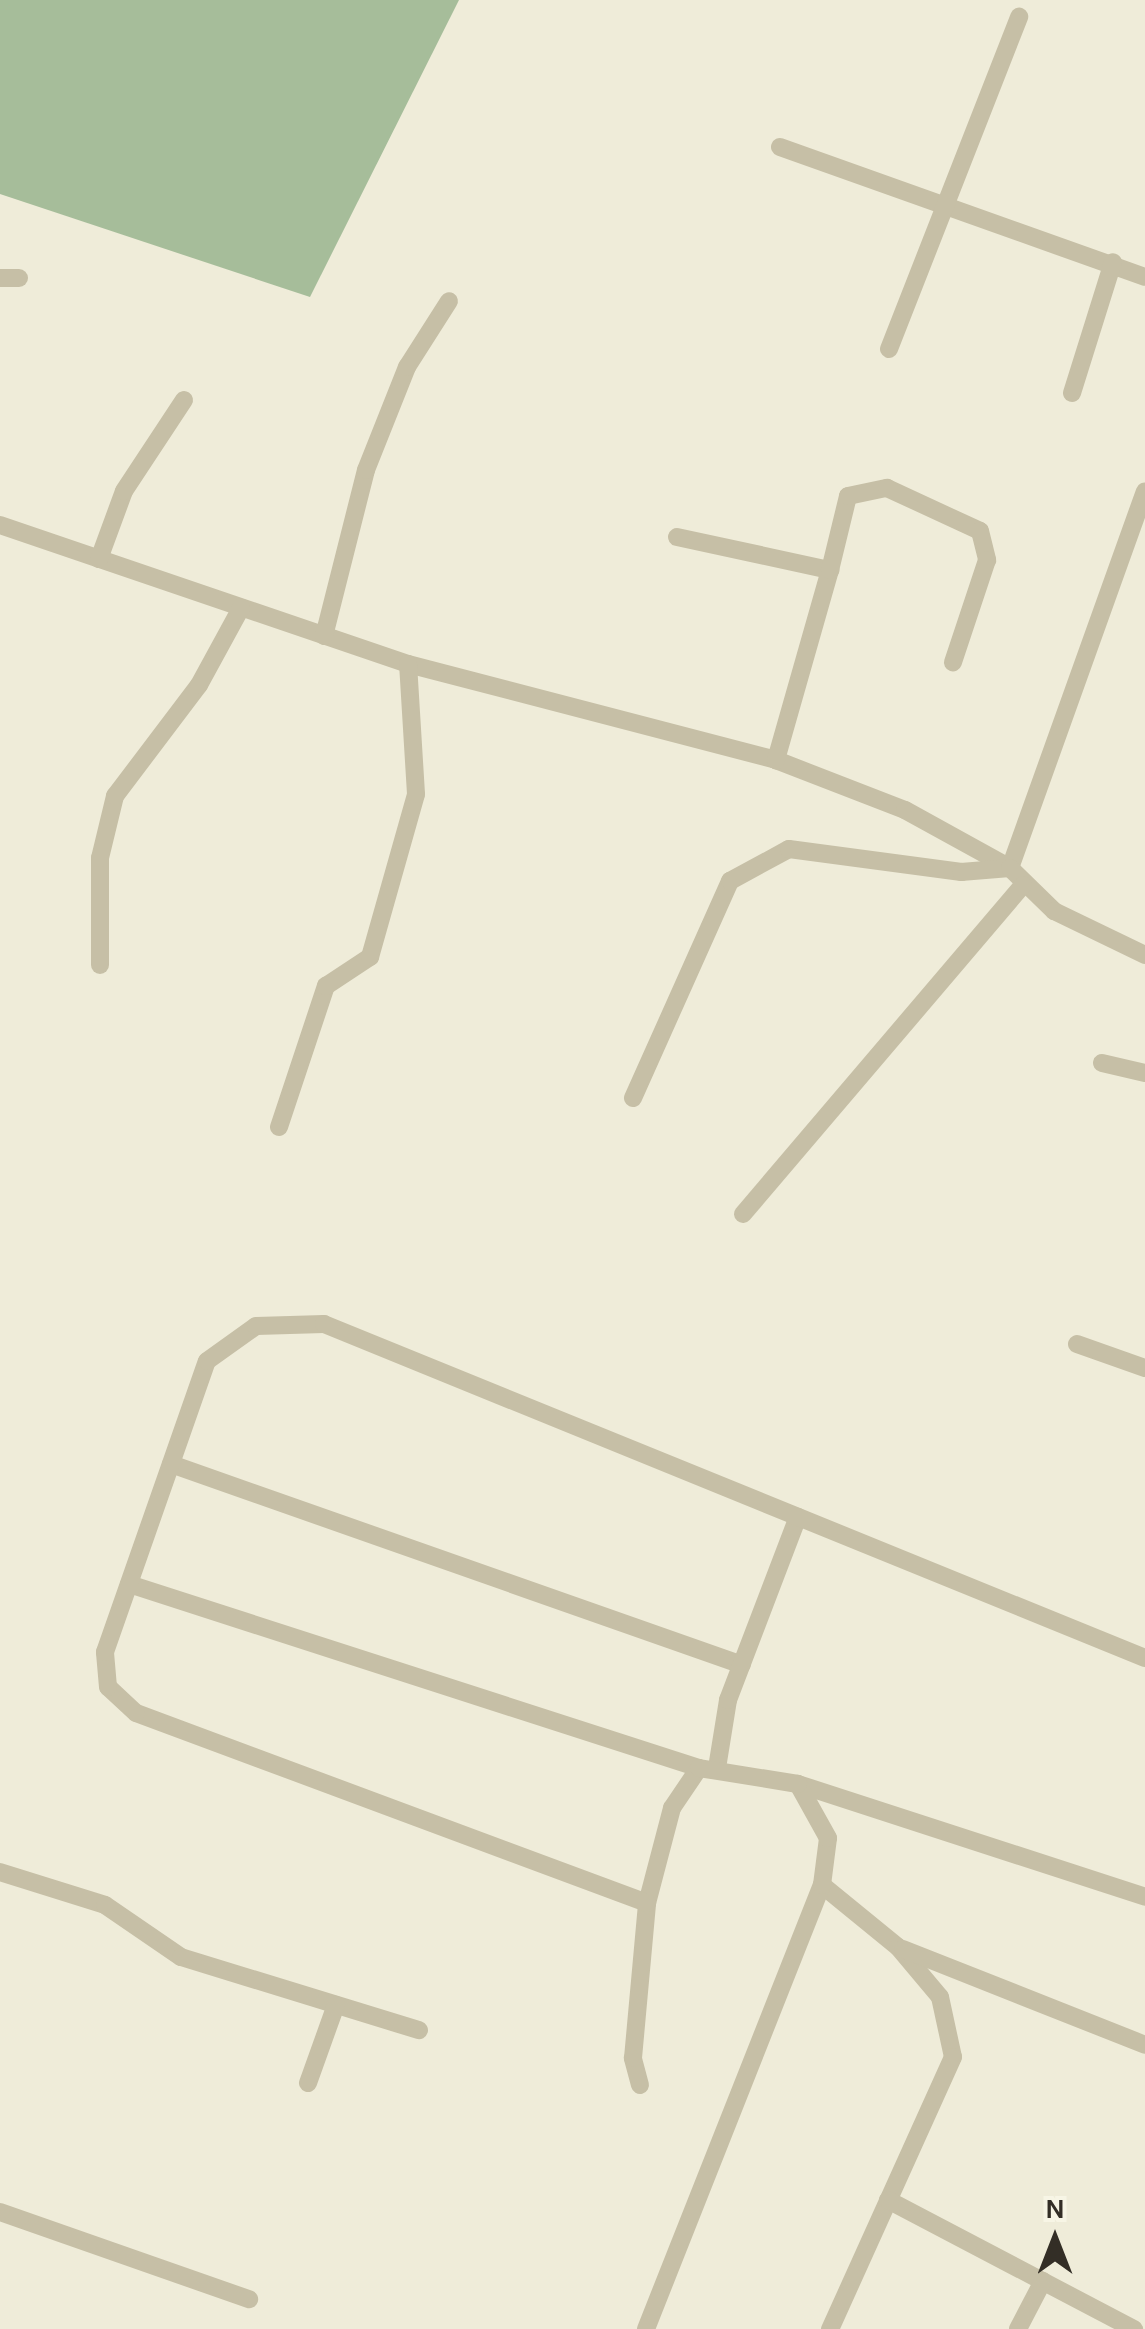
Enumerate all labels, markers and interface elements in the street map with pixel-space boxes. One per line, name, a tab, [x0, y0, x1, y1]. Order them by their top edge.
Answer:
north arrow	[1005, 2189, 1105, 2289]
text: N	[1045, 2192, 1065, 2225]

